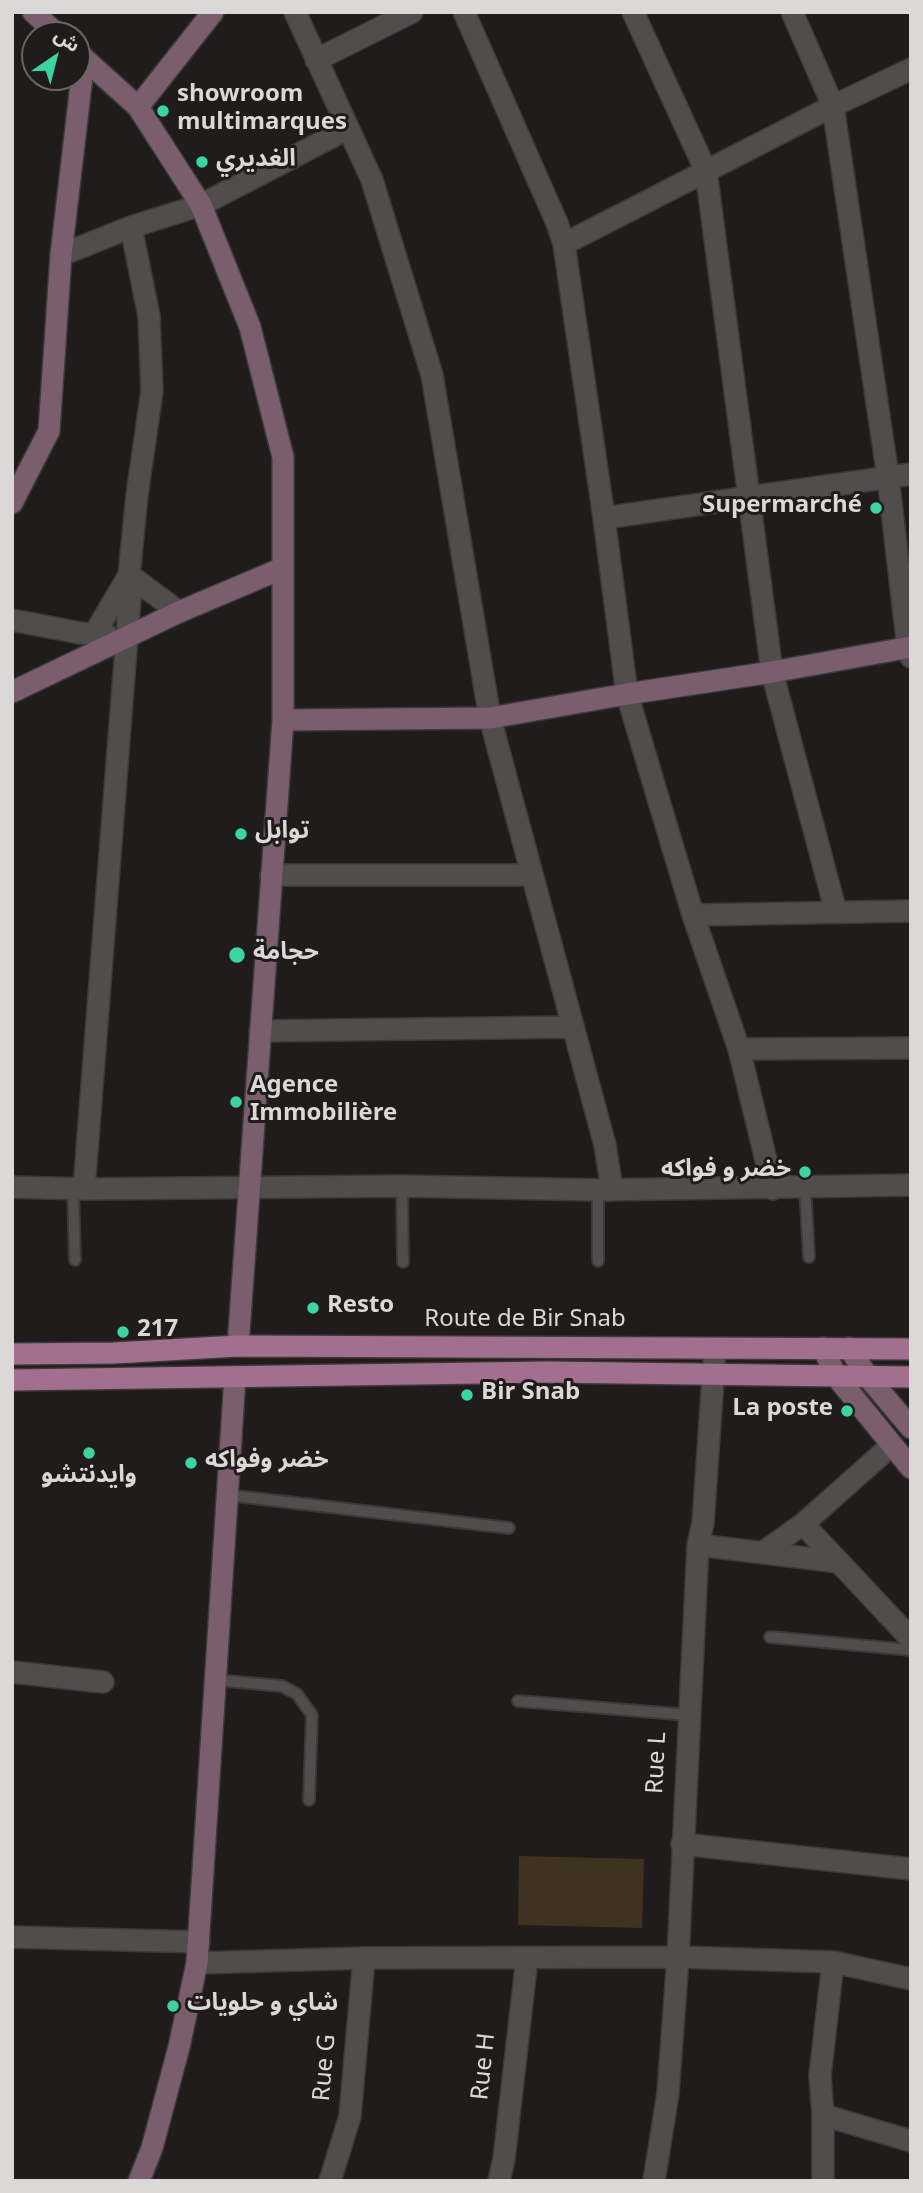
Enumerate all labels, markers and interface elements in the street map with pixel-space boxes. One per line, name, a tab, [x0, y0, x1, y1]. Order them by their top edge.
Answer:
text: ش	[45, 17, 89, 64]
north arrow	[21, 21, 91, 91]
place label: showroom multimarques	[177, 83, 347, 139]
marker: showroom multimarques	[155, 103, 171, 119]
place label: الغديري	[216, 148, 296, 176]
marker: الغديري	[194, 154, 210, 170]
place label: Supermarché	[702, 494, 862, 522]
marker: Supermarché	[868, 500, 884, 516]
place label: توابل	[255, 820, 309, 848]
marker: توابل	[233, 826, 249, 842]
place label: حجامة	[253, 941, 319, 969]
marker: حجامة	[227, 945, 247, 965]
place label: Agence Immobilière	[250, 1074, 397, 1130]
marker: Agence Immobilière	[228, 1094, 244, 1110]
place label: خضر و فواكه	[661, 1158, 791, 1186]
marker: خضر و فواكه	[797, 1164, 813, 1180]
place label: Resto	[327, 1294, 394, 1322]
marker: Resto	[305, 1300, 321, 1316]
street label: Route de Bir Snab	[424, 1308, 626, 1336]
place label: 217	[137, 1318, 178, 1346]
marker: 217	[115, 1324, 131, 1340]
place label: Bir Snab	[481, 1381, 580, 1409]
marker: Bir Snab	[459, 1387, 475, 1403]
place label: La poste	[732, 1397, 833, 1425]
marker: La poste	[839, 1403, 855, 1419]
marker: وايدنتشو	[81, 1445, 97, 1461]
place label: خضر وفواكه	[205, 1449, 329, 1477]
marker: خضر وفواكه	[183, 1455, 199, 1471]
place label: وايدنتشو	[41, 1464, 137, 1492]
street label: Rue L	[644, 1731, 676, 1795]
place label: شاي و حلويات	[187, 1992, 338, 2020]
marker: شاي و حلويات	[165, 1998, 181, 2014]
street label: Rue H	[469, 2032, 505, 2102]
street label: Rue G	[311, 2033, 345, 2103]

